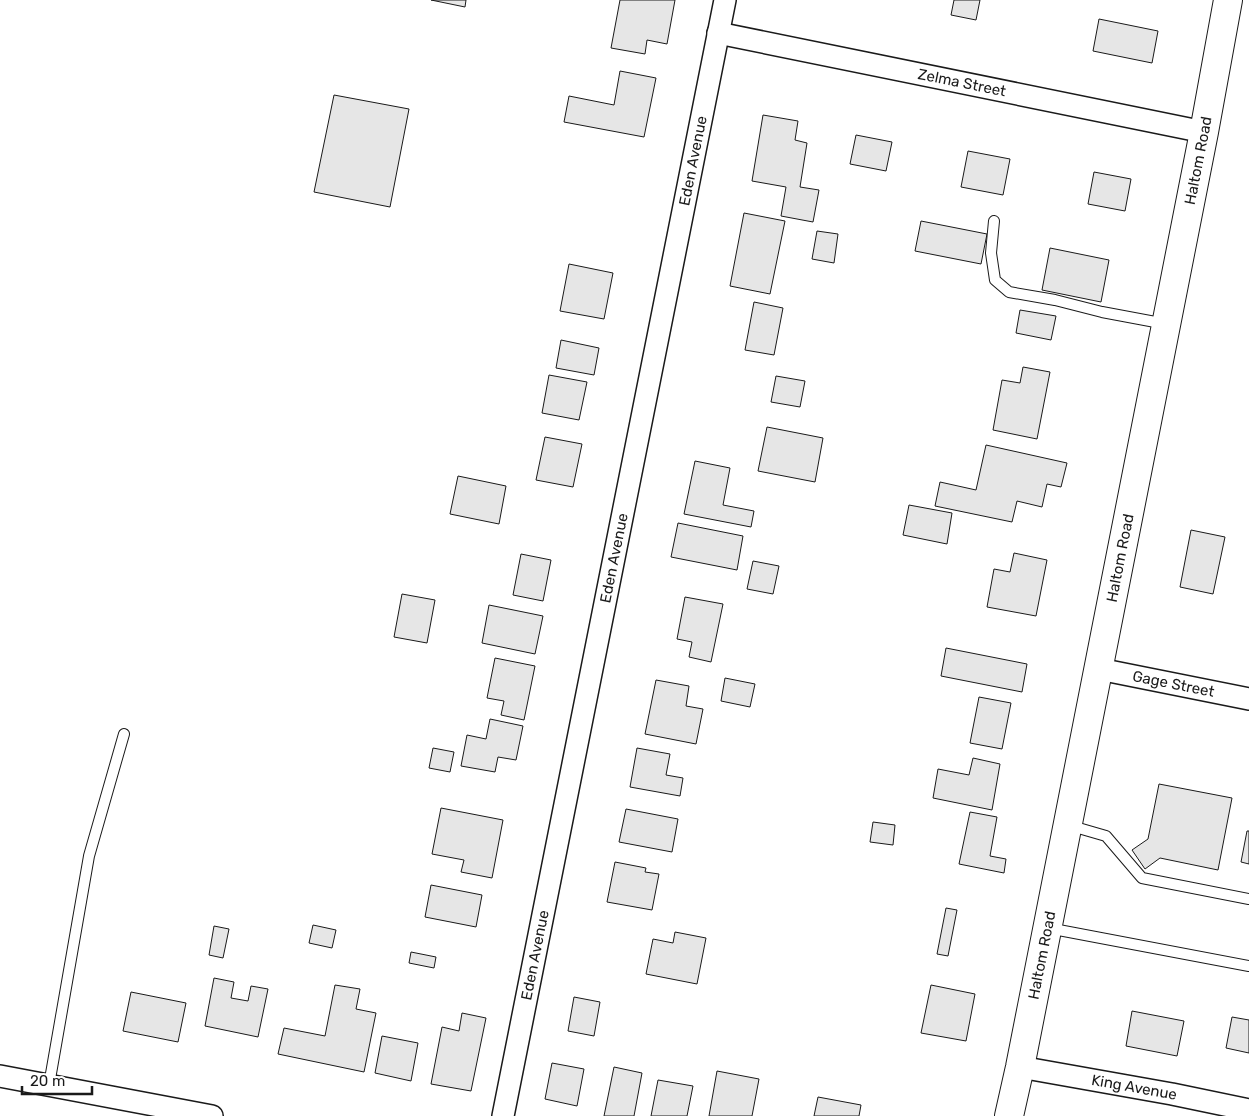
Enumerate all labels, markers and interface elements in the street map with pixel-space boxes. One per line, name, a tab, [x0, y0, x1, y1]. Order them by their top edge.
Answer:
street label: Zelma Street	[916, 65, 1008, 100]
street label: Eden Avenue	[675, 114, 711, 207]
street label: Haltom Road	[1181, 115, 1216, 206]
street label: Eden Avenue	[596, 511, 632, 604]
street label: Haltom Road	[1103, 512, 1138, 604]
street label: Gage Street	[1131, 667, 1216, 701]
street label: Eden Avenue	[517, 909, 553, 1002]
street label: Haltom Road	[1024, 910, 1059, 1001]
scale bar	[22, 1064, 92, 1096]
street label: King Avenue	[1090, 1071, 1179, 1104]
text: 20 m	[30, 1072, 65, 1090]

